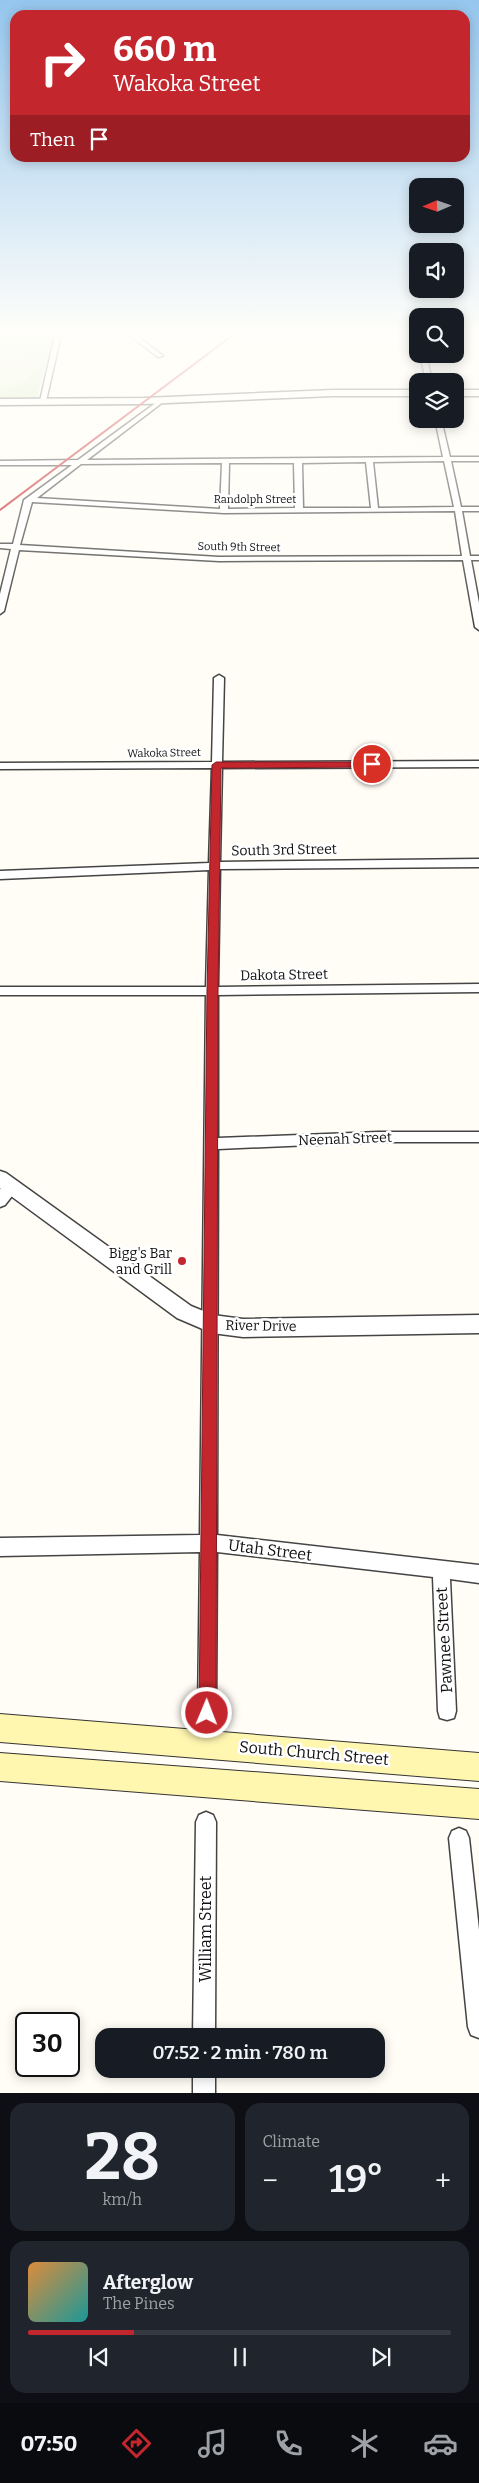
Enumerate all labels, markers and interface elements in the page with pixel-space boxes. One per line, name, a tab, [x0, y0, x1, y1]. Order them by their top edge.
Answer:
text: 660 m	[113, 28, 216, 70]
icon: right	[30, 30, 95, 95]
text: Wakoka Street	[113, 70, 260, 97]
icon: arrive	[85, 125, 113, 153]
text: Then	[30, 128, 75, 151]
north arrow	[409, 178, 464, 232]
map controls	[409, 178, 464, 428]
button: sound	[409, 243, 464, 298]
button: search	[409, 308, 464, 363]
button: layers	[409, 373, 464, 428]
street label: Randolph Street	[214, 493, 296, 506]
street label: South 9th Street	[197, 540, 281, 554]
pin	[351, 743, 393, 785]
street label: Wakoka Street	[127, 746, 201, 760]
icon: arrive	[358, 750, 386, 778]
street label: South 3rd Street	[231, 841, 337, 859]
street label: Dakota Street	[240, 966, 328, 984]
street label: Neenah Street	[298, 1129, 392, 1149]
place label: Bigg's Bar and Grill	[109, 1245, 172, 1278]
marker: Bigg's Bar and Grill	[176, 1255, 188, 1267]
street label: River Drive	[225, 1317, 297, 1335]
street label: Utah Street	[227, 1535, 313, 1565]
street label: Pawnee Street	[432, 1586, 456, 1694]
position arrow	[180, 1686, 232, 1738]
street label: South Church Street	[238, 1737, 390, 1769]
street label: William Street	[196, 1875, 215, 1982]
speed limit sign: 30	[15, 2012, 80, 2077]
text: 07:52 · 2 min · 780 m	[152, 2041, 328, 2064]
text: 28	[84, 2118, 160, 2196]
text: Climate	[263, 2132, 320, 2151]
text: 19°	[329, 2156, 384, 2202]
text: −	[263, 2164, 278, 2197]
text: +	[435, 2164, 451, 2197]
text: km/h	[102, 2190, 142, 2209]
text: Afterglow	[103, 2271, 193, 2294]
text: The Pines	[103, 2294, 175, 2313]
icon: previous	[85, 2343, 113, 2371]
icon: pause	[226, 2343, 254, 2371]
icon: next	[367, 2343, 395, 2371]
icon: directions	[119, 2426, 154, 2461]
icon: music	[195, 2426, 230, 2461]
icon: phone	[271, 2426, 306, 2461]
icon: climate	[347, 2426, 382, 2461]
icon: car	[423, 2426, 458, 2461]
text: 07:50	[21, 2430, 78, 2457]

